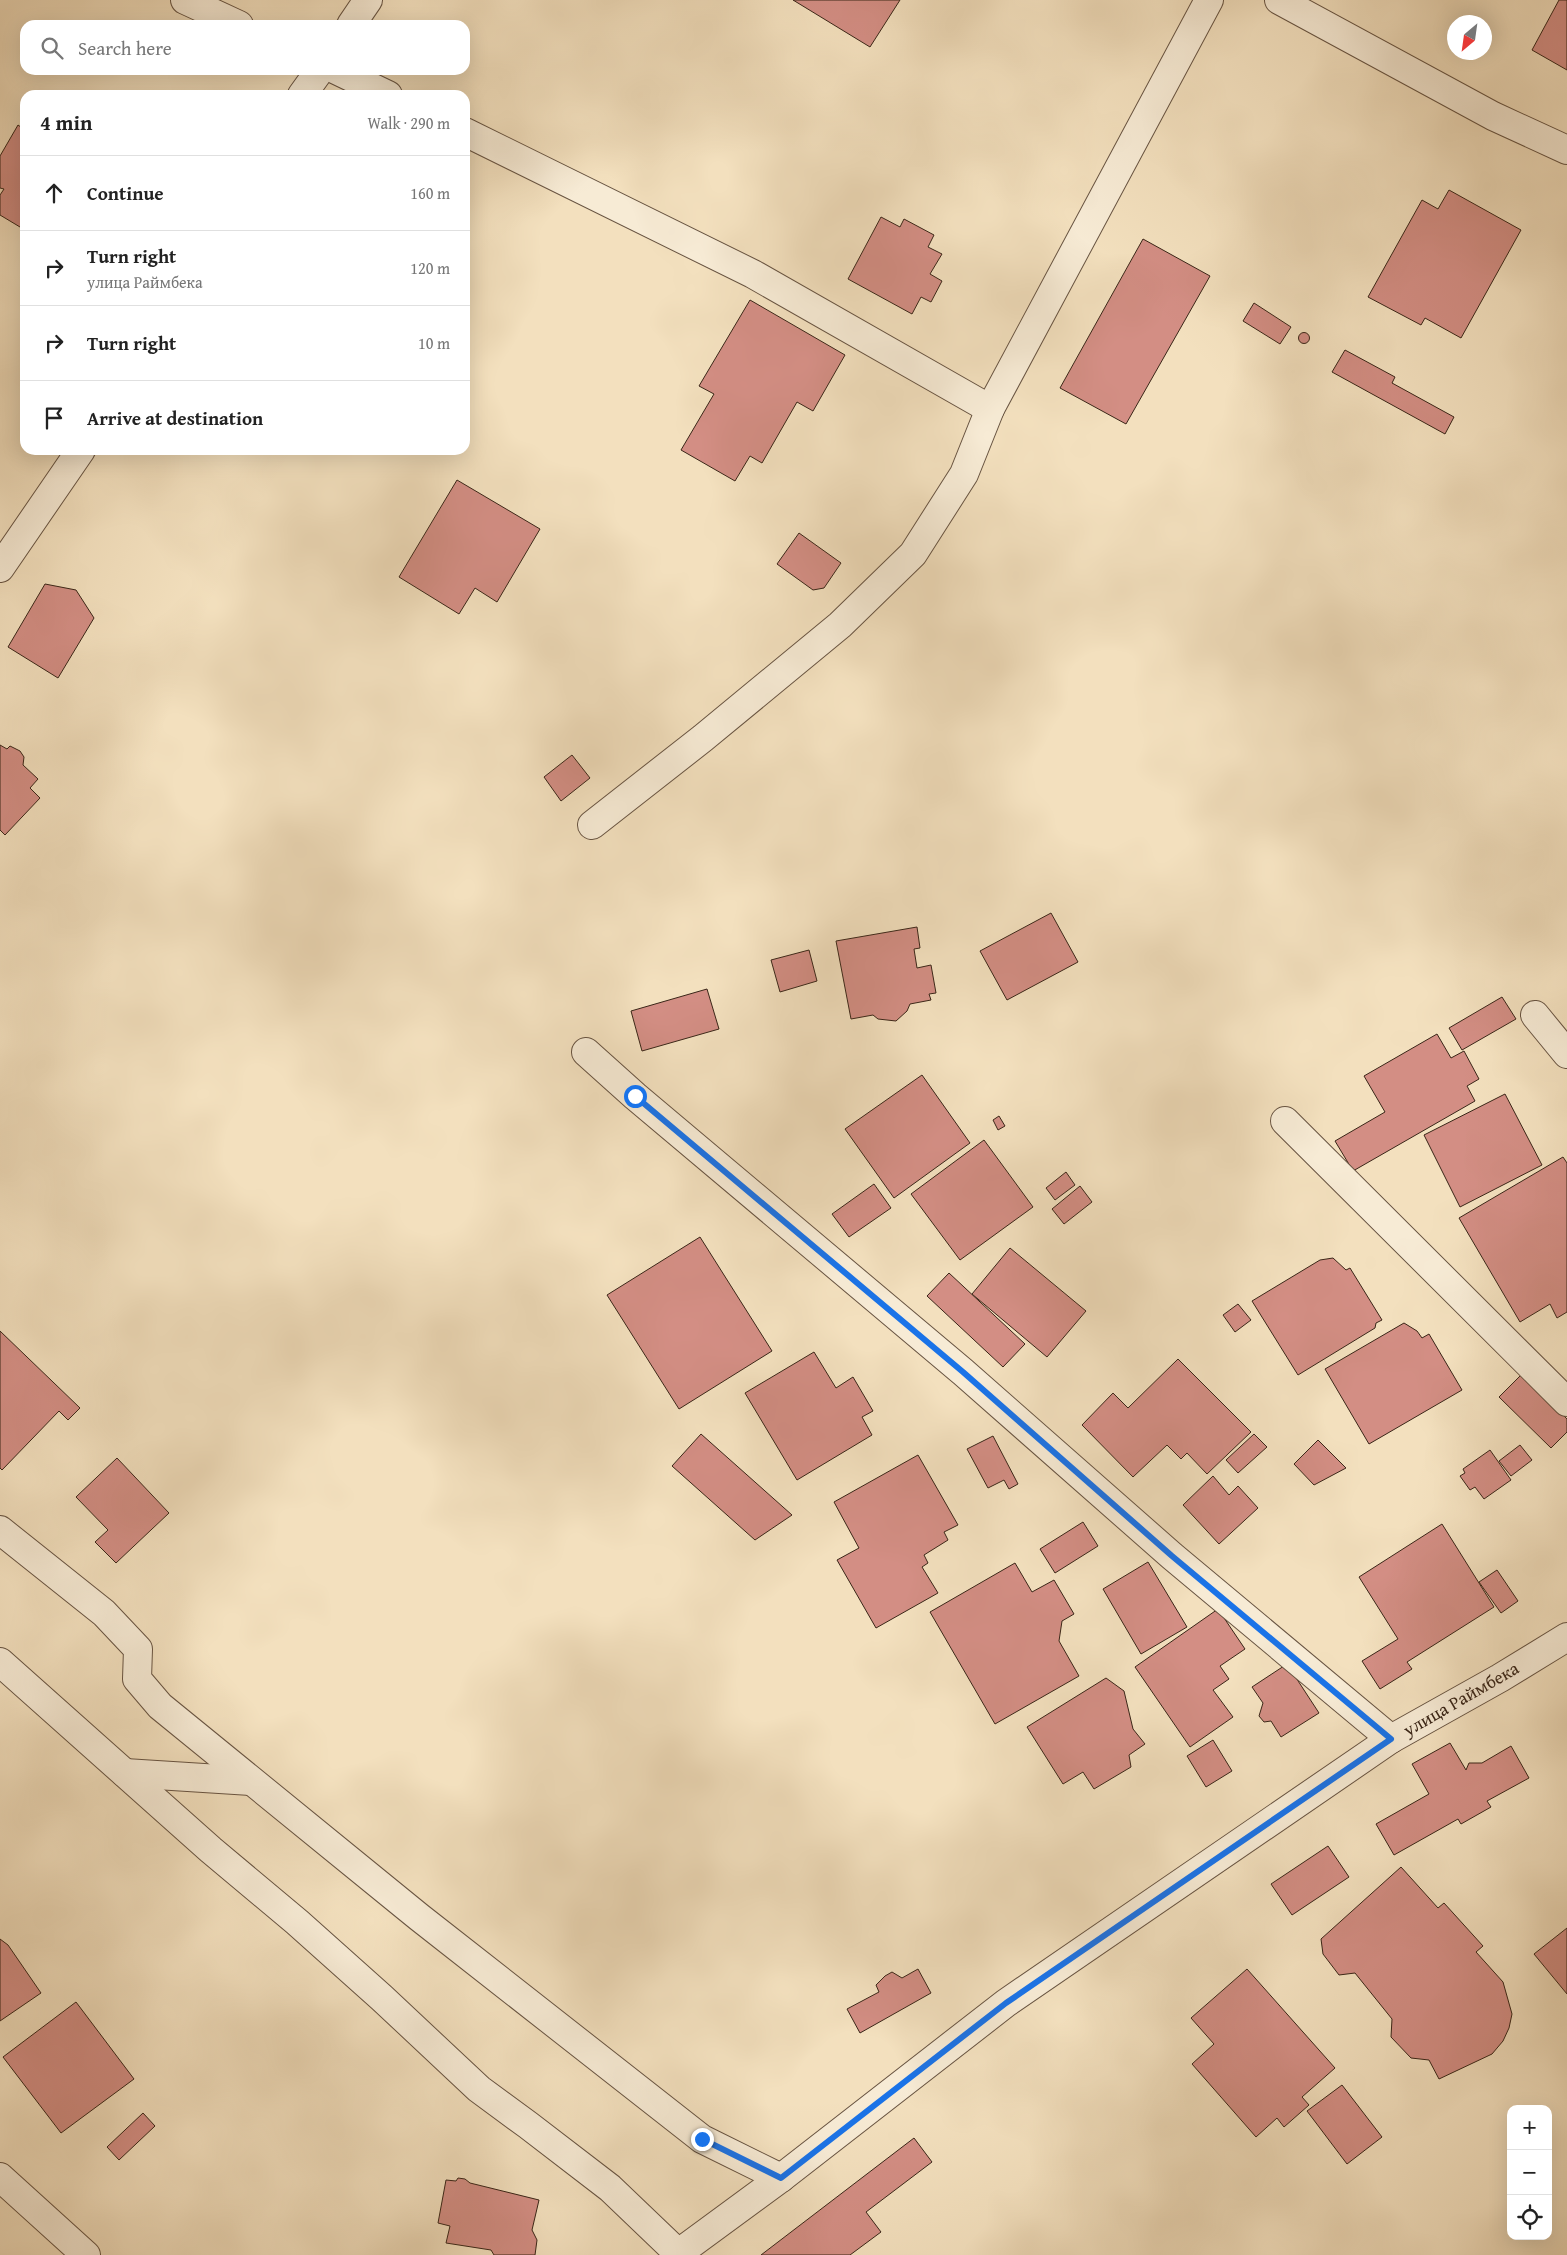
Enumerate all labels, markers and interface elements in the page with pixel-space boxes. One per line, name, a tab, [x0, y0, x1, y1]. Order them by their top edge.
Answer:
north arrow	[1447, 15, 1492, 60]
search box	[20, 20, 470, 75]
icon: search	[38, 34, 66, 62]
text: Search here	[78, 34, 172, 62]
text: 4 min	[40, 107, 92, 138]
text: Walk · 290 m	[367, 111, 450, 135]
icon: ahead	[40, 179, 68, 207]
text: Continue	[87, 179, 164, 207]
text: 160 m	[410, 181, 450, 205]
text: Turn right	[87, 242, 176, 270]
icon: right	[40, 254, 68, 282]
text: 120 m	[410, 256, 450, 280]
text: улица Раймбека	[87, 270, 203, 294]
icon: right	[40, 329, 68, 357]
text: Turn right	[87, 329, 176, 357]
text: 10 m	[418, 331, 450, 355]
icon: arrive	[40, 404, 68, 432]
text: Arrive at destination	[87, 404, 263, 432]
route start	[624, 1085, 647, 1108]
street label: улица Раймбека	[1397, 1654, 1524, 1743]
map controls	[1507, 2105, 1552, 2240]
button: +	[1507, 2105, 1552, 2150]
route end	[691, 2128, 714, 2151]
button: −	[1507, 2150, 1552, 2195]
button: locate	[1507, 2195, 1552, 2240]

